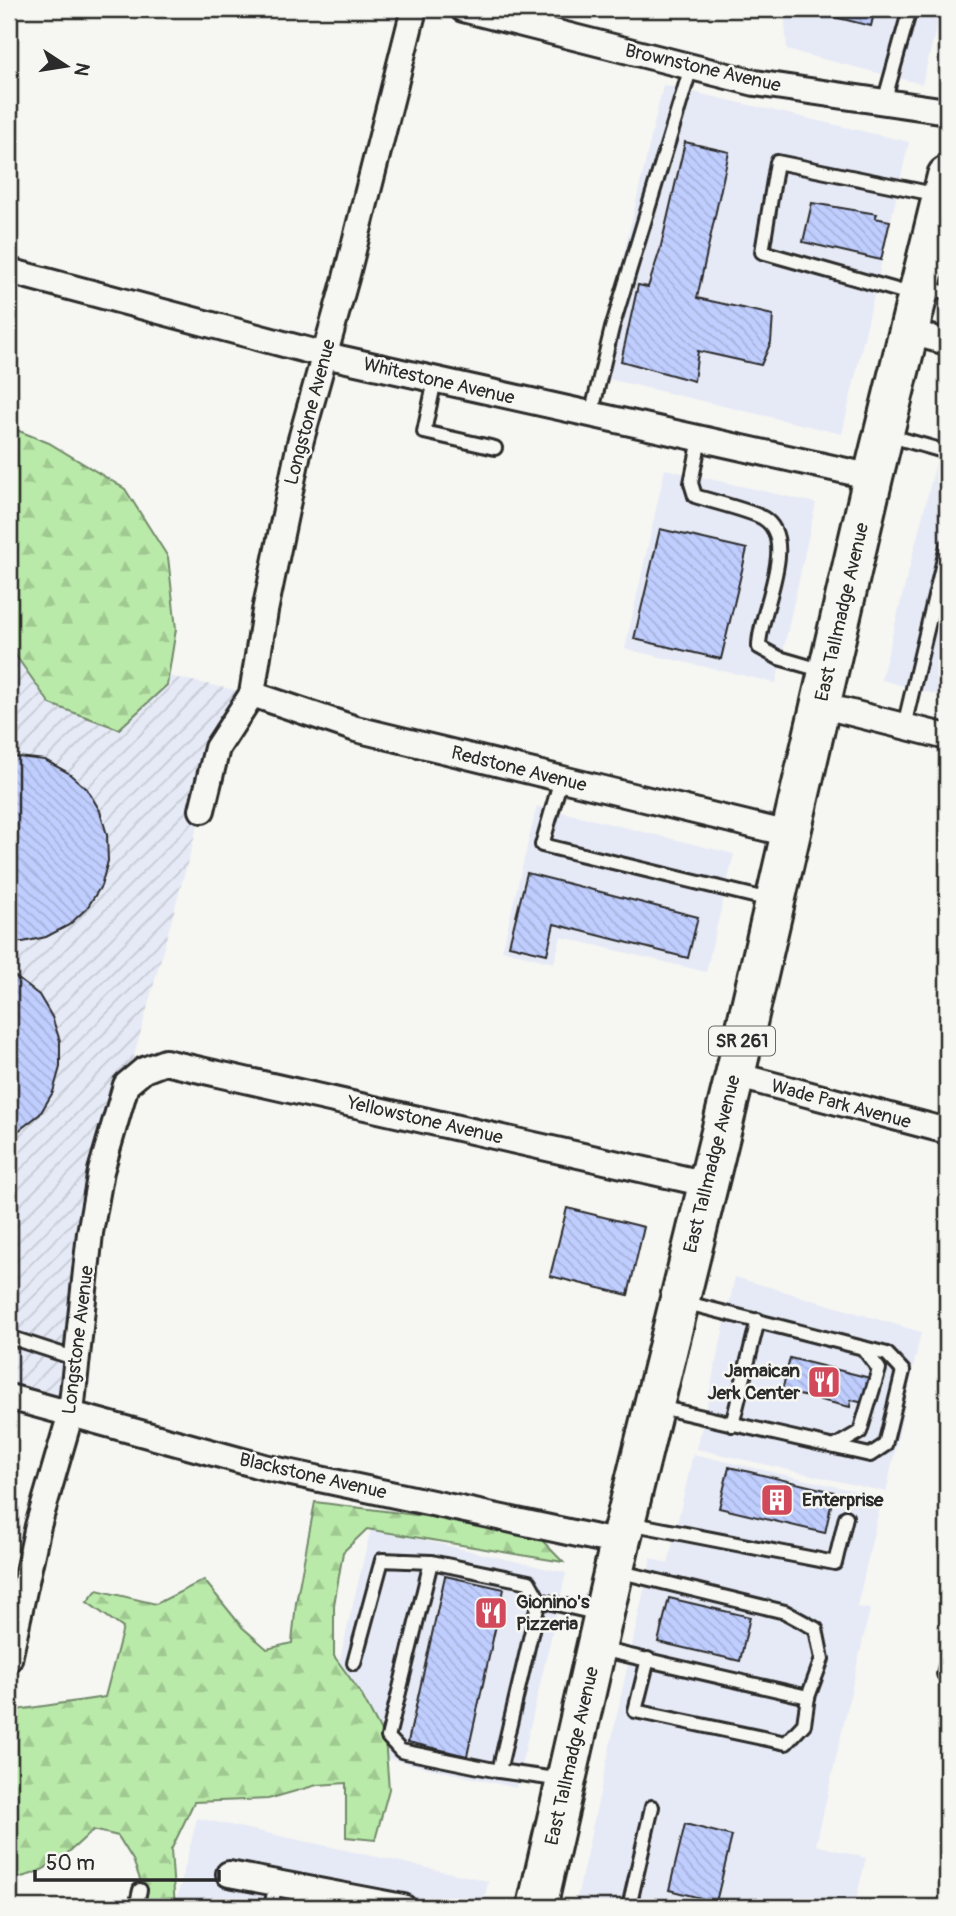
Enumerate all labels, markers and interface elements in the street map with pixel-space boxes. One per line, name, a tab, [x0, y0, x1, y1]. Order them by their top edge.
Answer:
north arrow	[32, 32, 102, 102]
street label: Brownstone Avenue	[623, 38, 784, 98]
text: N	[69, 61, 95, 78]
street label: Longstone Avenue	[279, 336, 341, 487]
street label: Whitestone Avenue	[361, 352, 518, 410]
street label: East Tallmadge Avenue	[810, 520, 874, 704]
street label: Redstone Avenue	[449, 741, 590, 798]
road number: SR 261	[709, 1026, 775, 1056]
street label: East Tallmadge Avenue	[678, 1072, 746, 1256]
street label: Wade Park Avenue	[768, 1074, 914, 1134]
street label: Yellowstone Avenue	[344, 1090, 506, 1150]
street label: Longstone Avenue	[57, 1264, 99, 1416]
place label: Jamaican Jerk Center	[708, 1359, 800, 1405]
restaurant icon: Jamaican Jerk Center	[805, 1363, 843, 1401]
street label: Blackstone Avenue	[237, 1447, 390, 1505]
building icon: Enterprise	[758, 1481, 796, 1519]
place label: Enterprise	[802, 1488, 884, 1512]
place label: Gionino's Pizzeria	[516, 1590, 590, 1636]
restaurant icon: Gionino's Pizzeria	[472, 1594, 510, 1632]
street label: East Tallmadge Avenue	[540, 1664, 604, 1848]
scale bar	[35, 1839, 219, 1883]
text: 50 m	[46, 1850, 95, 1877]

